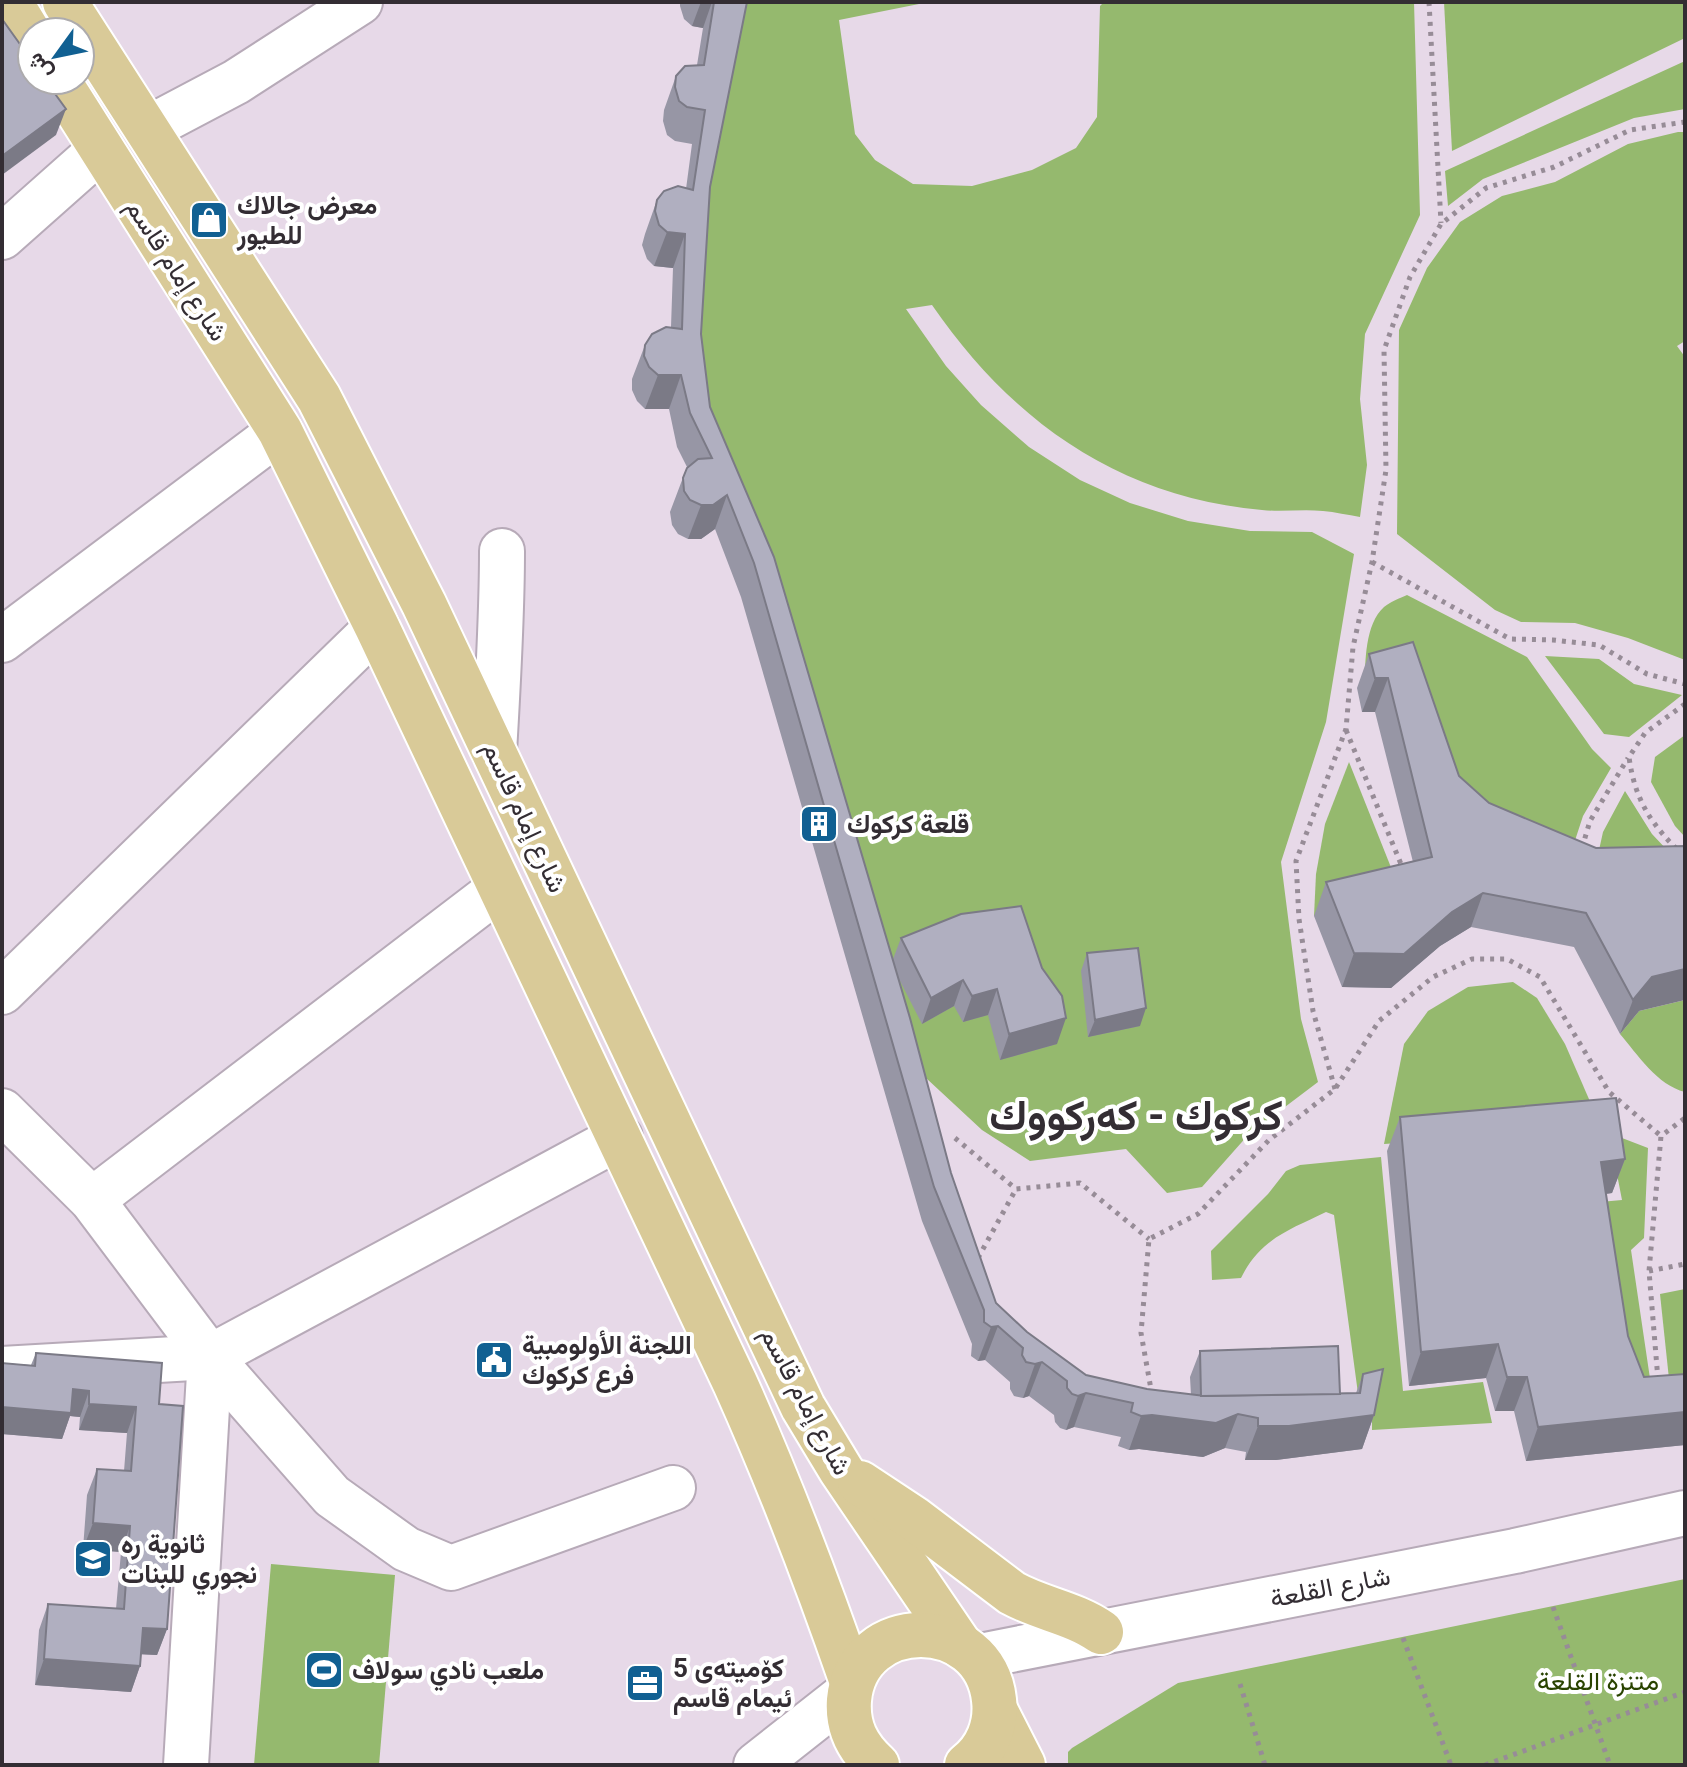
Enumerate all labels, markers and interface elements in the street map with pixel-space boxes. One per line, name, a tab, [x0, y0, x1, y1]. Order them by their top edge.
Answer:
north arrow	[16, 16, 96, 96]
text: ش	[22, 48, 58, 85]
place label: معرض جالاك للطيور	[236, 190, 377, 251]
street label: شارع إمام قاسم	[118, 193, 234, 348]
shop icon: معرض جالاك للطيور	[188, 199, 230, 241]
street label: شارع إمام قاسم	[474, 737, 573, 898]
building icon: قلعة كركوك	[798, 803, 840, 845]
place label: قلعة كركوك	[847, 809, 969, 840]
district label: كركوك - کەرکووك	[989, 1091, 1283, 1142]
street label: شارع إمام قاسم	[752, 1322, 858, 1481]
place label: اللجنة الأولومبية فرع كركوك	[522, 1330, 692, 1393]
public building icon: اللجنة الأولومبية فرع كركوك	[473, 1339, 515, 1381]
place label: ثانوية ره نجوري للبنات	[121, 1529, 257, 1596]
school or university icon: ثانوية ره نجوري للبنات	[72, 1538, 114, 1580]
street label: شارع القلعة	[1267, 1561, 1393, 1616]
sports icon: ملعب نادي سولاف	[303, 1649, 345, 1691]
place label: کۆمیتەی 5 ئیمام قاسم	[673, 1653, 792, 1715]
place label: ملعب نادي سولاف	[352, 1655, 544, 1692]
office icon: کۆمیتەی 5 ئیمام قاسم	[624, 1662, 666, 1704]
park label: متنزة القلعة	[1537, 1666, 1659, 1697]

